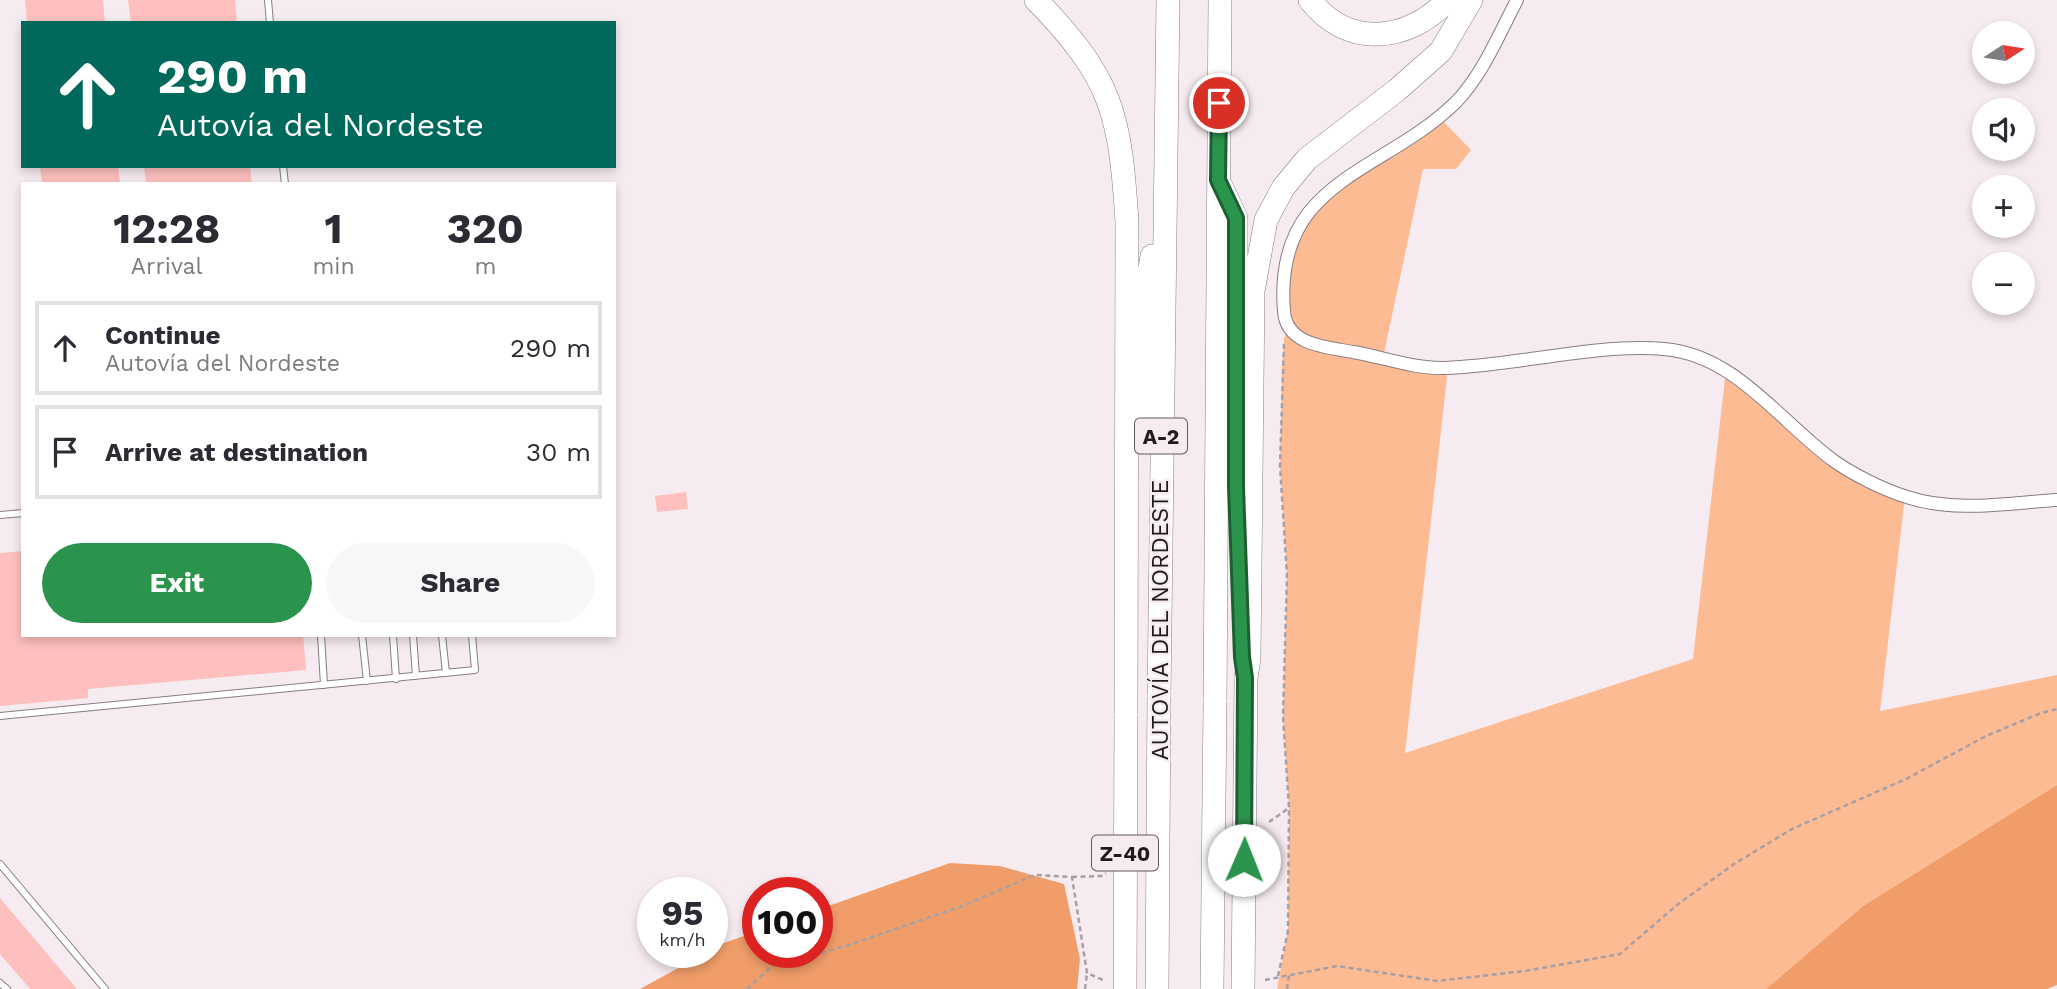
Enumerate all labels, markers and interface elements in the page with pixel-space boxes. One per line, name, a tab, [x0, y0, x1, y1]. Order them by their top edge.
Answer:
north arrow	[1972, 21, 2035, 84]
map controls	[1972, 21, 2035, 315]
text: 290 m	[157, 47, 308, 105]
icon: ahead	[42, 49, 133, 140]
pin	[1189, 73, 1249, 133]
icon: arrive	[1200, 84, 1238, 122]
button: sound	[1972, 98, 2035, 161]
text: Autovía del Nordeste	[157, 106, 484, 144]
button: +	[1972, 175, 2035, 238]
text: 12:28	[113, 204, 220, 253]
text: 1	[325, 204, 343, 253]
text: 320	[447, 204, 524, 253]
button: −	[1972, 252, 2035, 315]
text: Arrival	[131, 253, 203, 280]
text: min	[312, 253, 355, 280]
text: m	[474, 253, 496, 280]
text: Continue	[105, 320, 221, 350]
icon: ahead	[46, 329, 84, 367]
text: 290 m	[510, 333, 591, 363]
text: Autovía del Nordeste	[105, 350, 340, 377]
road number: A-2	[1135, 418, 1187, 453]
icon: arrive	[46, 433, 84, 471]
text: Arrive at destination	[105, 437, 368, 467]
text: 30 m	[526, 437, 591, 467]
street label: AUTOVÍA DEL NORDESTE	[1147, 480, 1174, 760]
button: Exit	[42, 543, 312, 623]
button: Share	[326, 543, 595, 623]
position arrow	[1207, 823, 1281, 897]
road number: Z-40	[1092, 836, 1158, 870]
speed limit sign: 100	[742, 877, 833, 968]
text: 95	[662, 892, 703, 934]
text: km/h	[659, 929, 706, 950]

